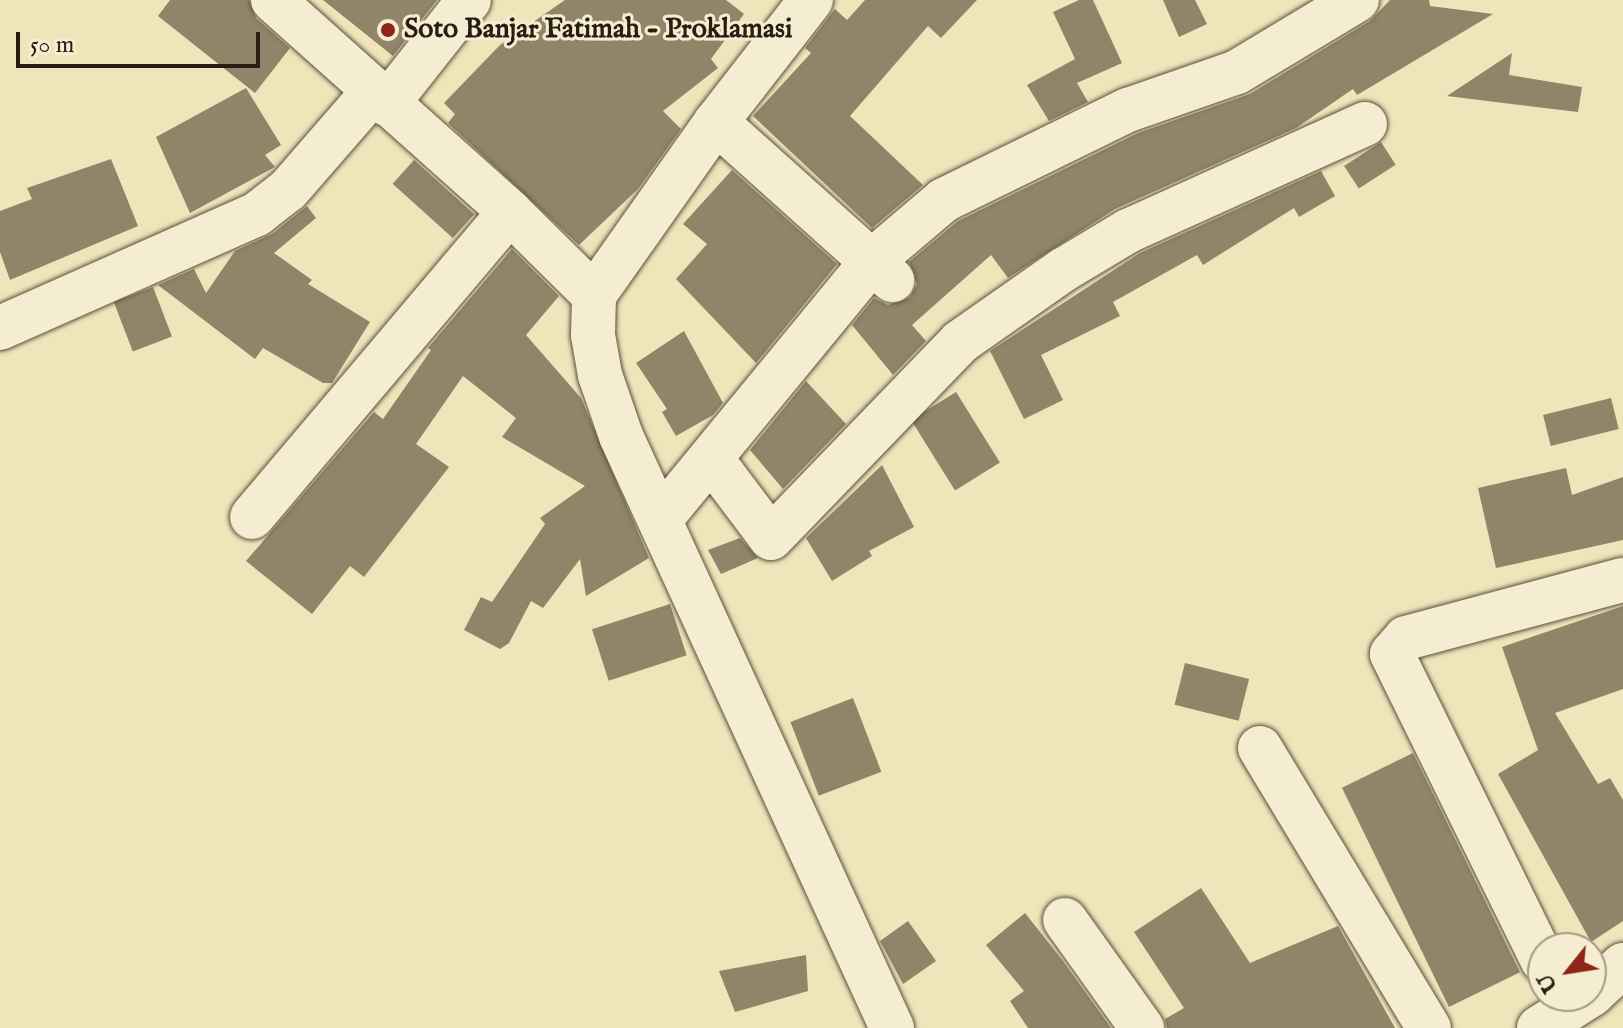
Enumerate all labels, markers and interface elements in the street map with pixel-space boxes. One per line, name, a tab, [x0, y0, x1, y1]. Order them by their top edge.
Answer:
place label: Soto Banjar Fatimah - Proklamasi	[404, 13, 792, 47]
scale bar	[20, 16, 264, 66]
marker: Soto Banjar Fatimah - Proklamasi	[379, 21, 397, 39]
text: 50 m	[30, 30, 74, 61]
north arrow	[1527, 932, 1607, 1012]
text: U	[1531, 968, 1565, 998]

